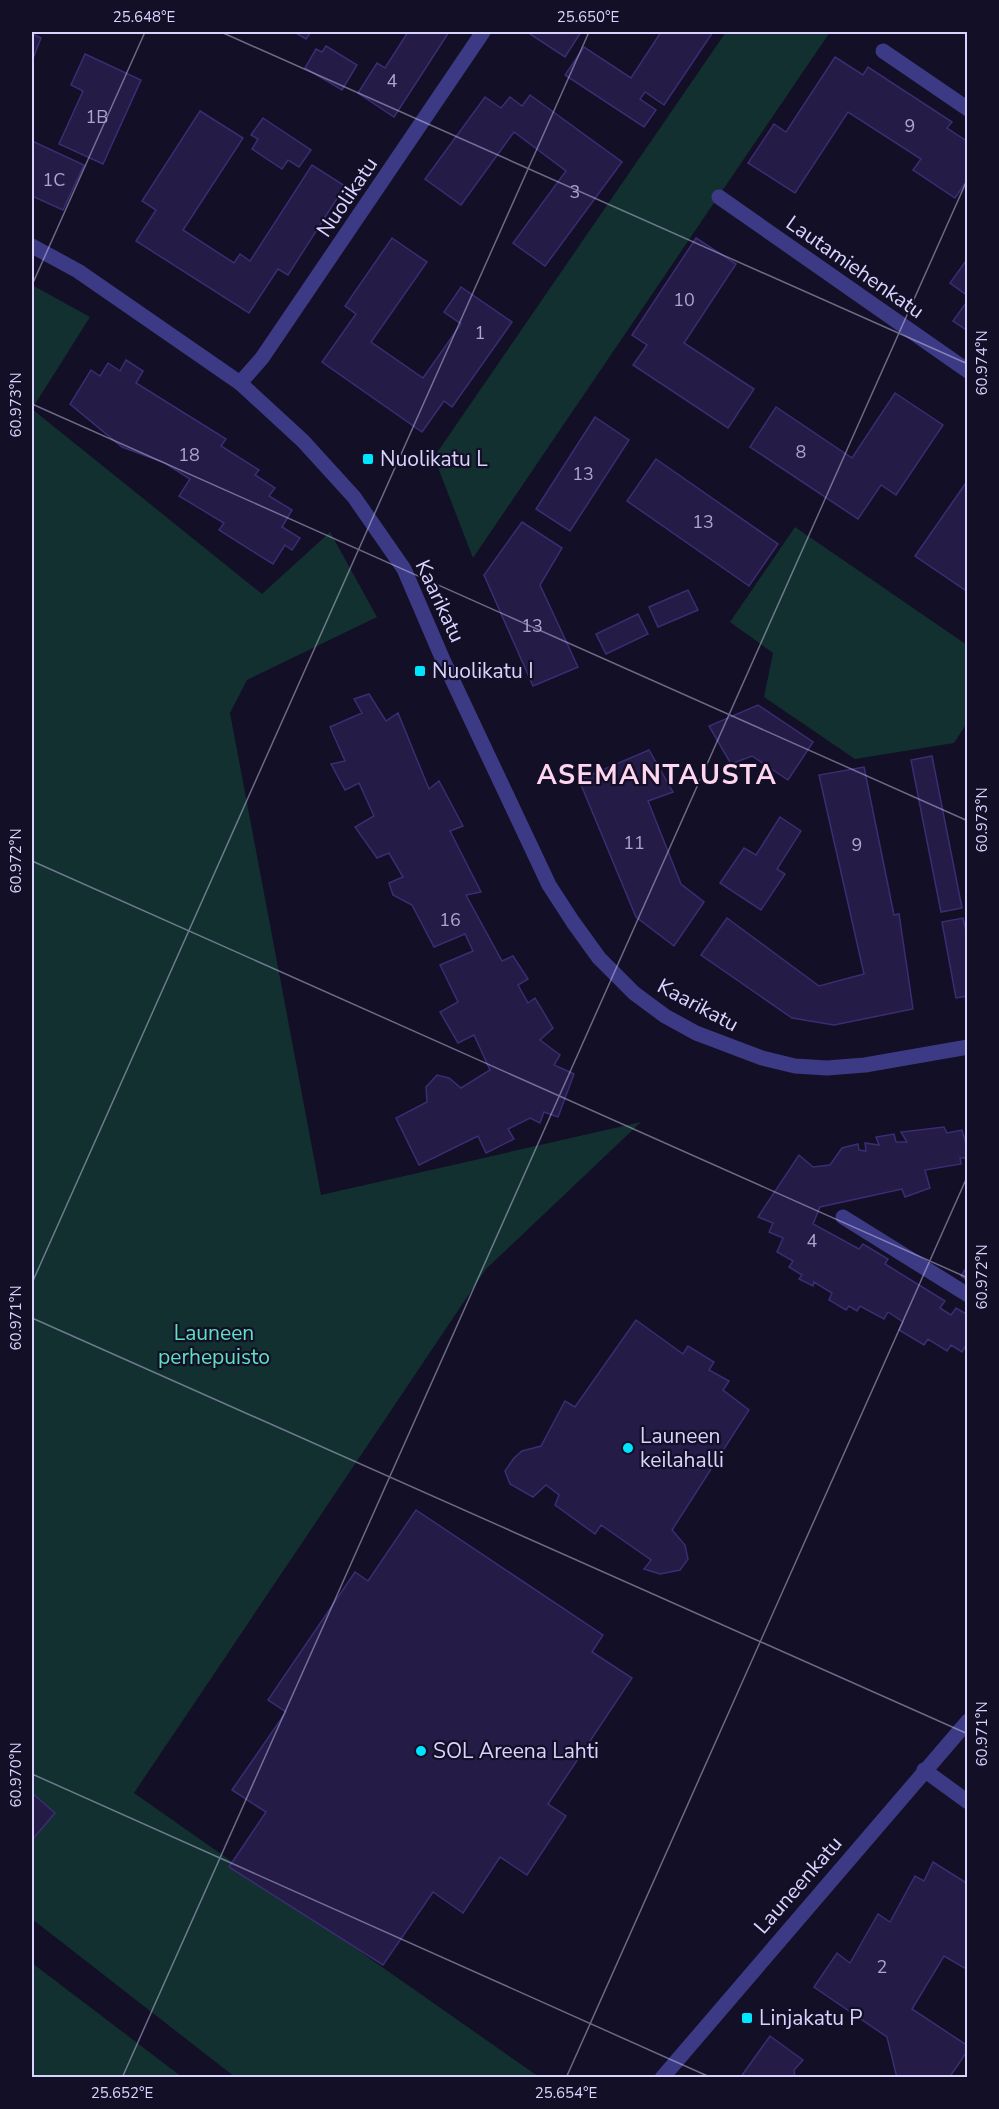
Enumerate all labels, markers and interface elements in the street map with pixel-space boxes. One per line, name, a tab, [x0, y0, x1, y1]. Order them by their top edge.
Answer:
text: 25.648°E	[113, 7, 175, 27]
text: 25.650°E	[557, 7, 619, 27]
house number: 4	[387, 69, 398, 93]
house number: 1B	[86, 105, 108, 129]
house number: 9	[905, 114, 915, 138]
street label: Nuolikatu	[310, 152, 384, 242]
house number: 1C	[43, 168, 65, 192]
house number: 3	[570, 180, 580, 204]
street label: Lautamiehenkatu	[780, 209, 930, 325]
house number: 10	[673, 288, 695, 312]
house number: 1	[475, 321, 485, 345]
text: 60.974°N	[972, 330, 992, 396]
text: 60.973°N	[6, 372, 26, 438]
house number: 8	[796, 440, 806, 464]
house number: 18	[178, 443, 200, 467]
place label: Nuolikatu L	[380, 445, 488, 473]
marker: Nuolikatu L	[361, 452, 375, 466]
house number: 13	[572, 462, 594, 486]
house number: 13	[692, 510, 714, 534]
street label: Kaarikatu	[409, 555, 471, 647]
house number: 13	[521, 614, 543, 638]
place label: Nuolikatu I	[432, 657, 534, 685]
marker: Nuolikatu I	[413, 664, 427, 678]
district label: ASEMANTAUSTA	[537, 757, 777, 794]
text: 60.973°N	[972, 787, 992, 853]
text: 60.972°N	[6, 828, 26, 894]
house number: 11	[623, 831, 645, 855]
house number: 9	[852, 833, 862, 857]
house number: 16	[439, 908, 461, 932]
street label: Kaarikatu	[652, 972, 744, 1038]
house number: 4	[807, 1229, 818, 1253]
text: 60.972°N	[972, 1244, 992, 1310]
text: 60.971°N	[6, 1285, 26, 1351]
park label: Launeen perhepuisto	[158, 1319, 270, 1371]
place label: Launeen keilahalli	[640, 1422, 724, 1474]
marker: Launeen keilahalli	[621, 1441, 635, 1455]
text: 60.971°N	[972, 1701, 992, 1767]
place label: SOL Areena Lahti	[433, 1737, 599, 1765]
text: 60.970°N	[6, 1742, 26, 1808]
marker: SOL Areena Lahti	[414, 1744, 428, 1758]
street label: Launeenkatu	[748, 1830, 848, 1940]
house number: 2	[877, 1955, 887, 1979]
place label: Linjakatu P	[759, 2004, 863, 2032]
marker: Linjakatu P	[740, 2011, 754, 2025]
text: 25.652°E	[91, 2083, 153, 2103]
text: 25.654°E	[535, 2083, 597, 2103]

